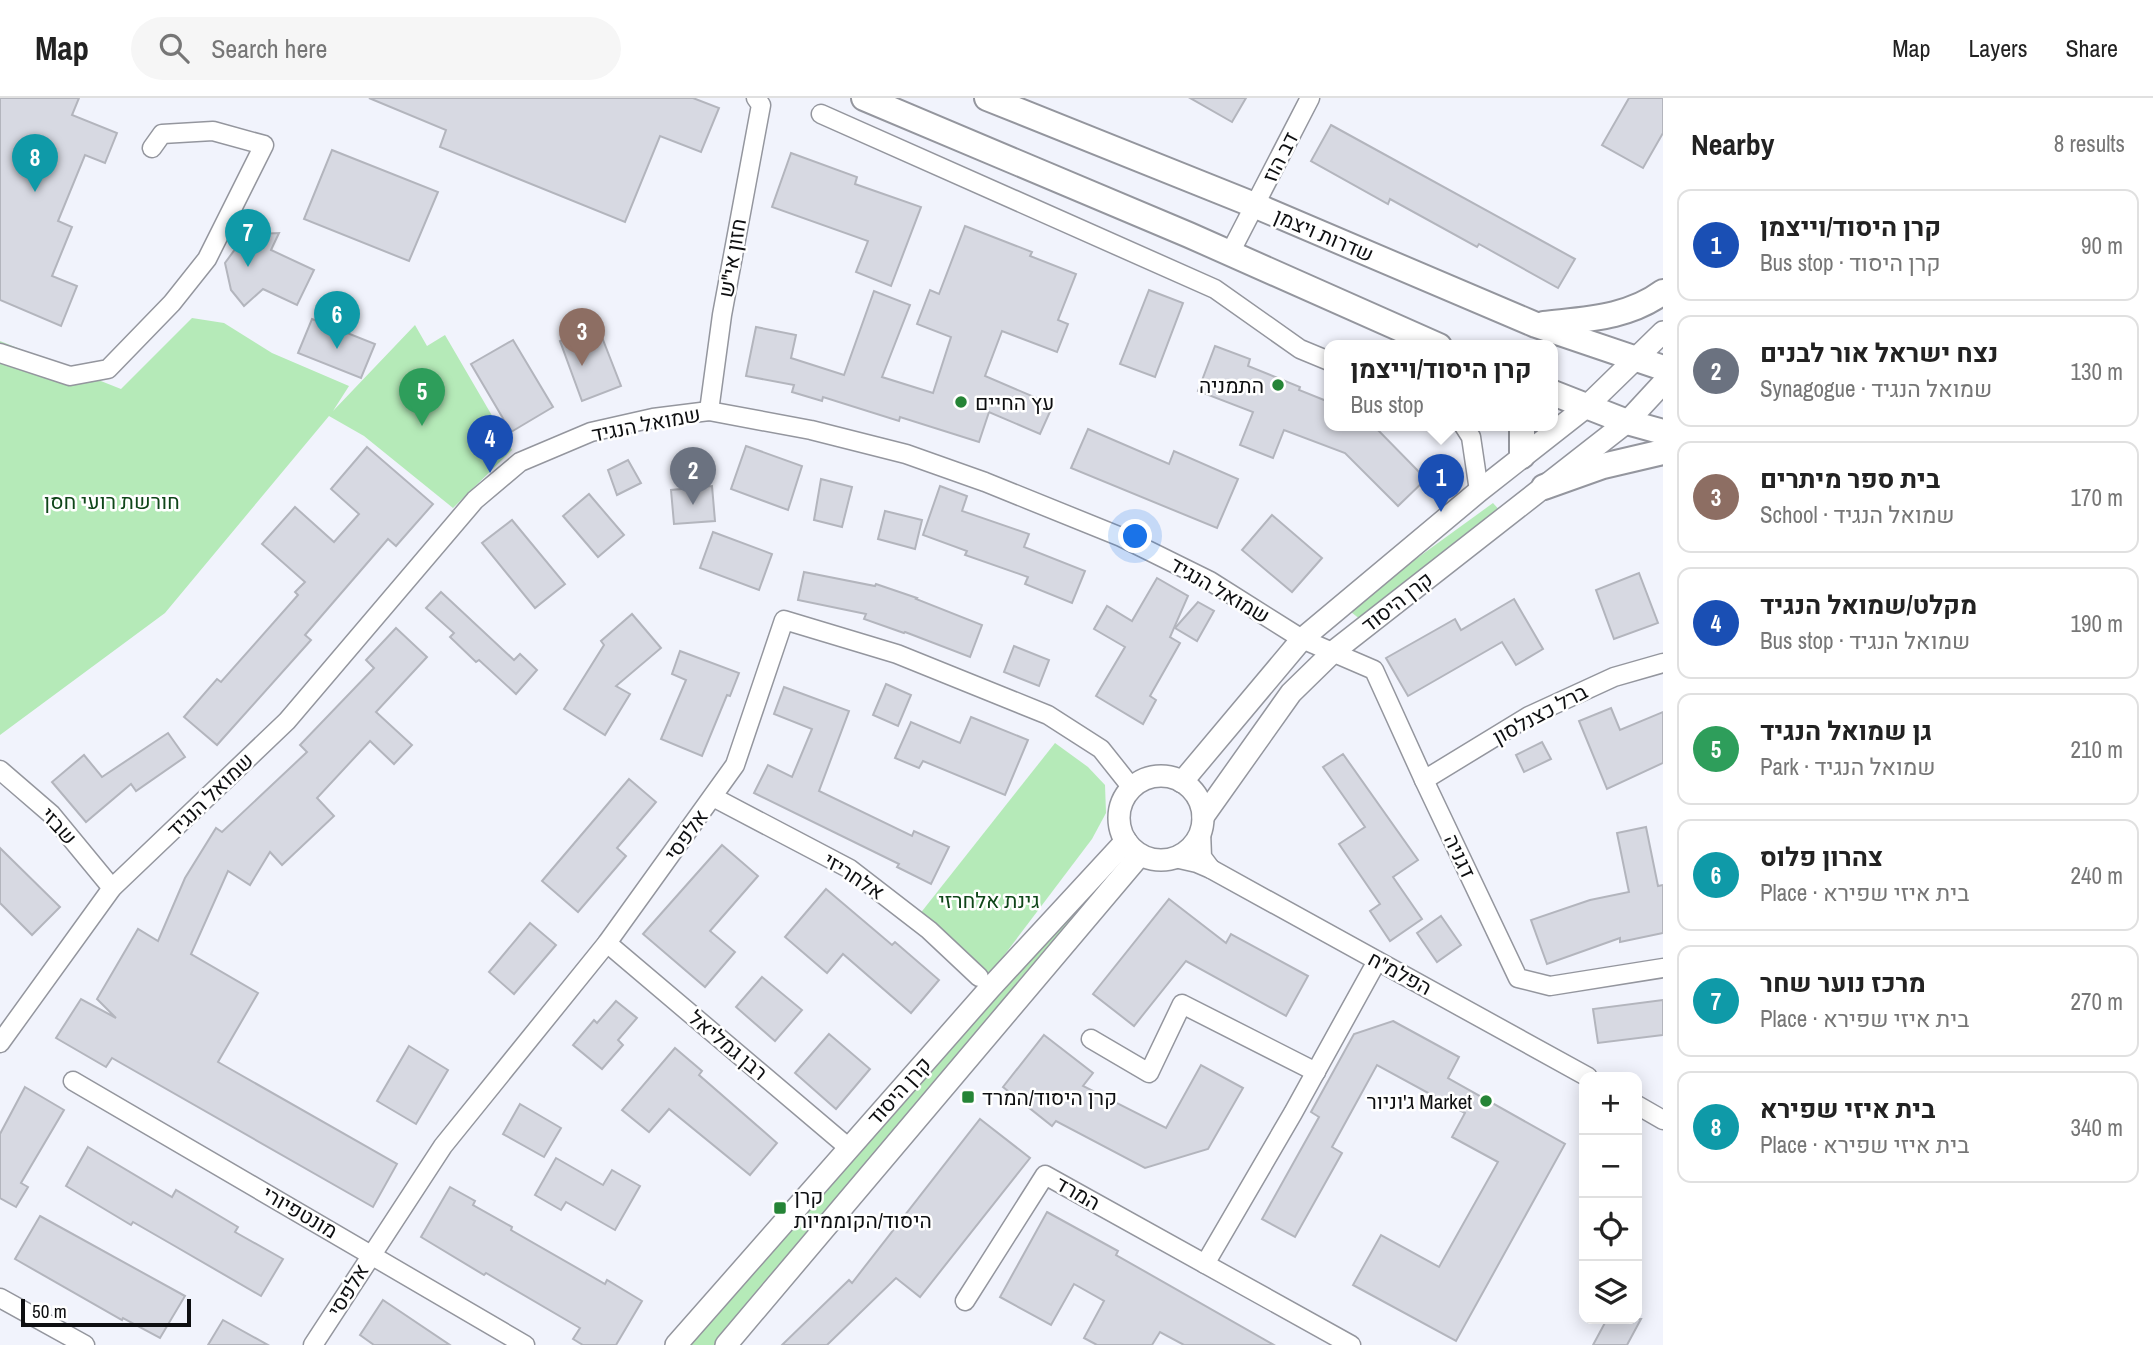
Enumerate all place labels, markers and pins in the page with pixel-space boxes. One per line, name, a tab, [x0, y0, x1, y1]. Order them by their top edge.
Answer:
pin: 8	[12, 134, 58, 192]
pin: 7	[225, 209, 271, 267]
pin: 6	[314, 291, 360, 349]
pin: 3	[559, 308, 605, 366]
pin: 5	[399, 368, 445, 426]
place label: התמניה	[1199, 371, 1264, 400]
marker: התמניה	[1270, 377, 1286, 393]
place label: עץ החיים	[975, 388, 1054, 417]
marker: עץ החיים	[953, 394, 969, 410]
pin: 4	[467, 415, 513, 473]
pin: 2	[670, 447, 716, 505]
pin: 1	[1418, 454, 1464, 512]
place label: קרן היסוד/המרד	[982, 1083, 1117, 1112]
place label: ג'וניור Market	[1367, 1087, 1472, 1116]
marker: קרן היסוד/המרד	[960, 1089, 976, 1105]
marker: ג'וניור Market	[1478, 1093, 1494, 1109]
place label: קרן היסוד/הקוממיות	[794, 1182, 932, 1235]
marker: קרן היסוד/הקוממיות	[772, 1200, 788, 1216]

